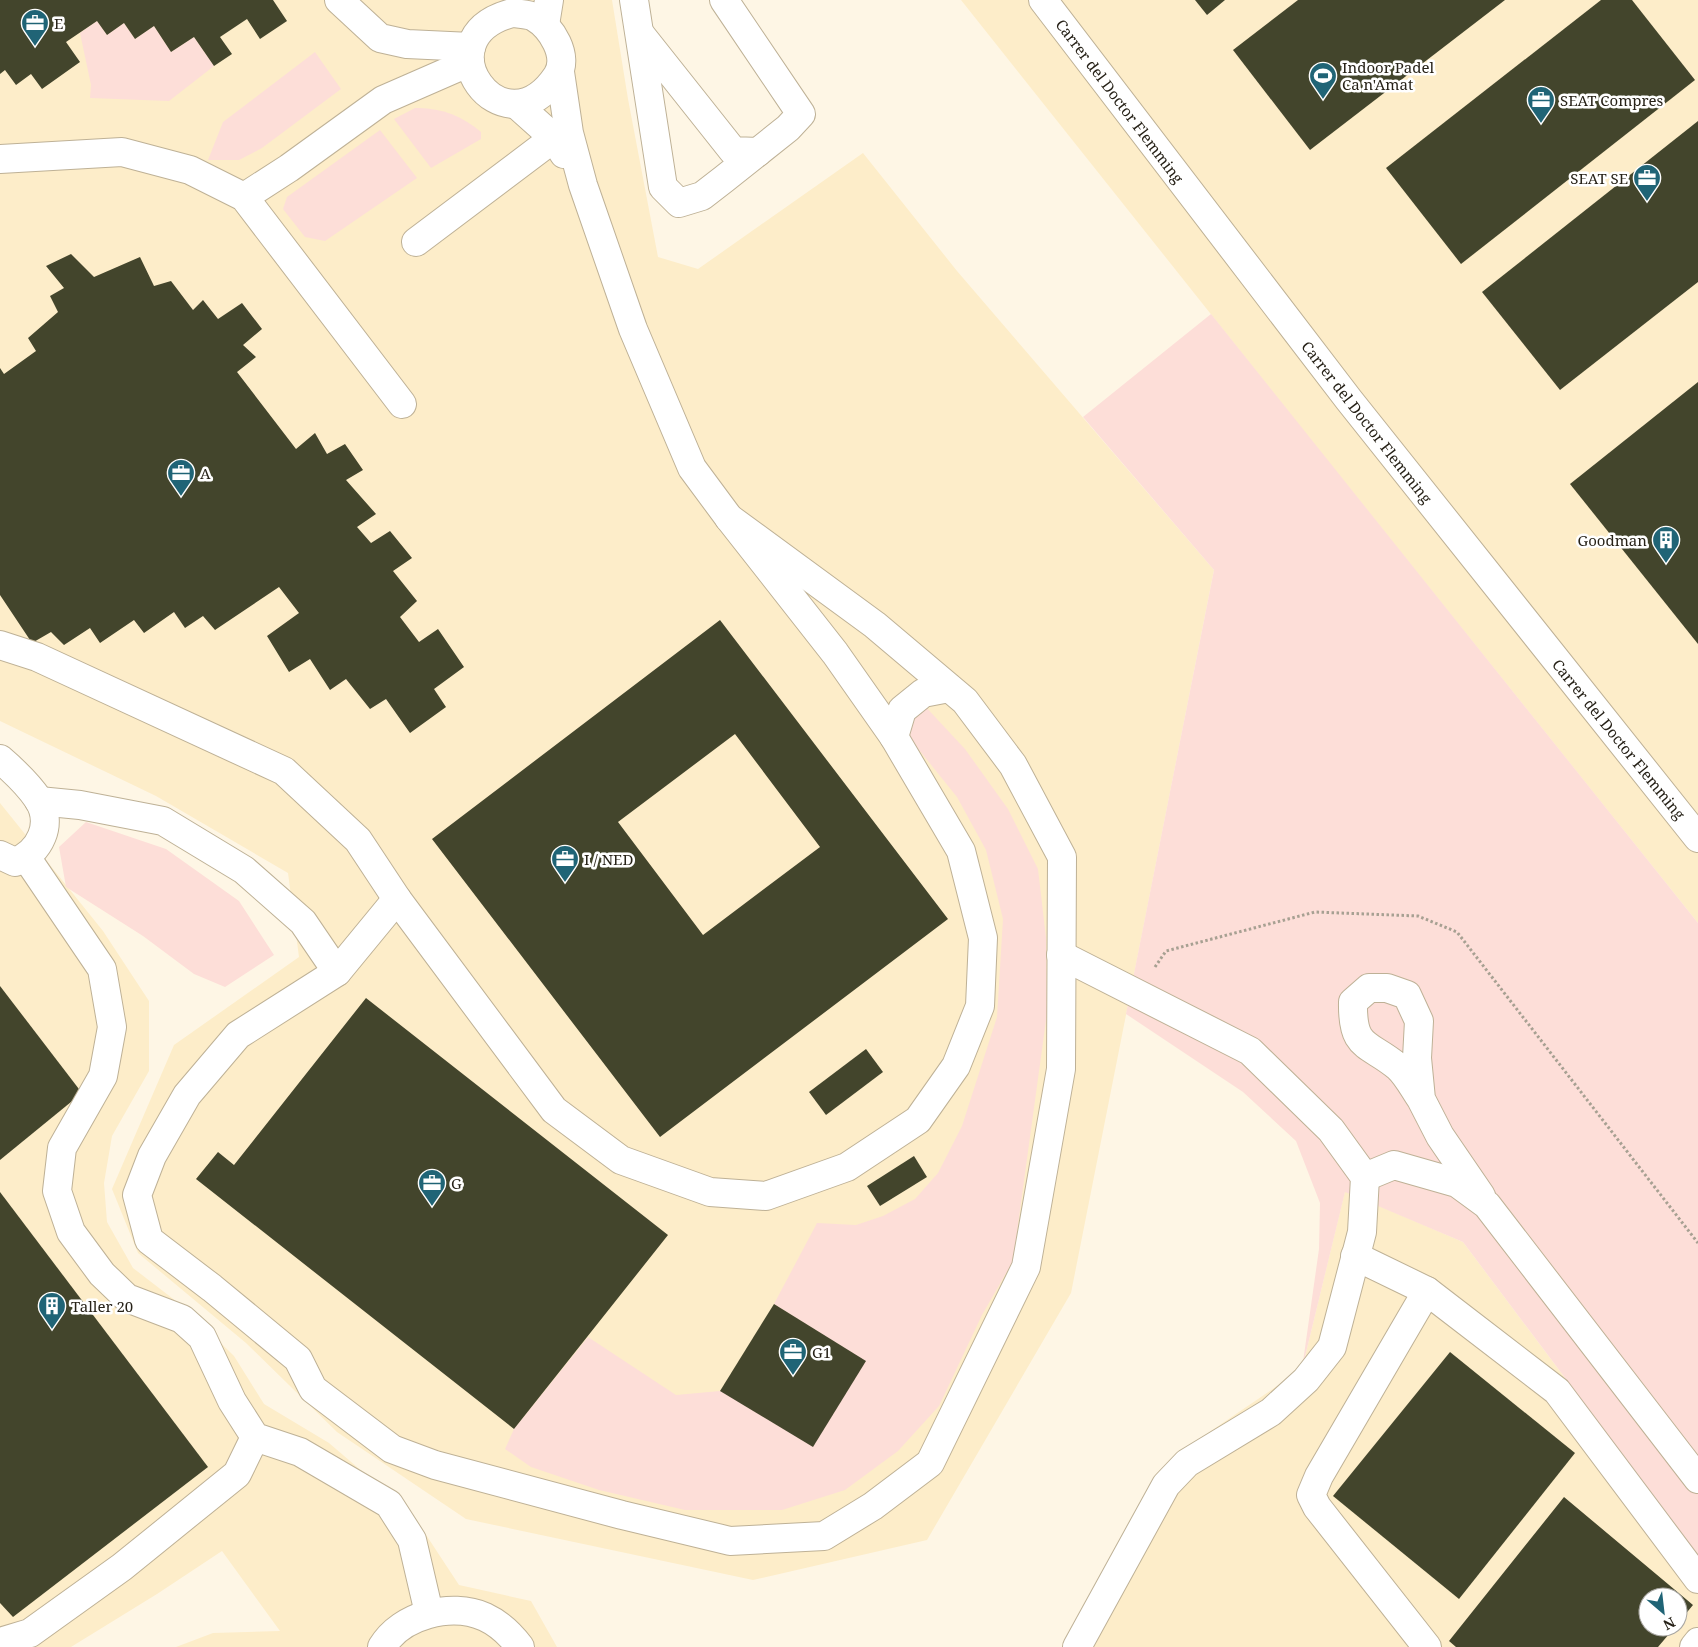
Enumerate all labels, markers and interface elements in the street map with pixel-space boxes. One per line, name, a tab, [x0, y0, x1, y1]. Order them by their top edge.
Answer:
office icon: E	[20, 8, 50, 47]
place label: E	[54, 13, 63, 33]
street label: Carrer del Doctor Flemming	[1052, 15, 1188, 187]
place label: Indoor Padel Ca n'Amat	[1342, 57, 1434, 94]
sports icon: Indoor Padel Ca n'Amat	[1308, 61, 1338, 100]
office icon: SEAT Compres	[1526, 85, 1556, 124]
place label: SEAT Compres	[1560, 90, 1664, 110]
office icon: SEAT SE	[1632, 163, 1662, 202]
place label: SEAT SE	[1570, 168, 1628, 188]
street label: Carrer del Doctor Flemming	[1297, 337, 1437, 507]
office icon: A	[166, 458, 196, 497]
place label: A	[200, 463, 211, 483]
building icon: Goodman	[1651, 525, 1681, 564]
place label: Goodman	[1577, 530, 1647, 550]
street label: Carrer del Doctor Flemming	[1548, 655, 1690, 823]
office icon: I / NED	[550, 844, 580, 883]
place label: I / NED	[584, 849, 633, 869]
office icon: G	[417, 1168, 447, 1207]
place label: G	[451, 1173, 462, 1193]
building icon: Taller 20	[37, 1291, 67, 1330]
place label: Taller 20	[71, 1296, 133, 1316]
office icon: G1	[778, 1337, 808, 1376]
place label: G1	[812, 1342, 831, 1362]
north arrow	[1638, 1587, 1688, 1637]
text: N	[1660, 1613, 1679, 1635]

